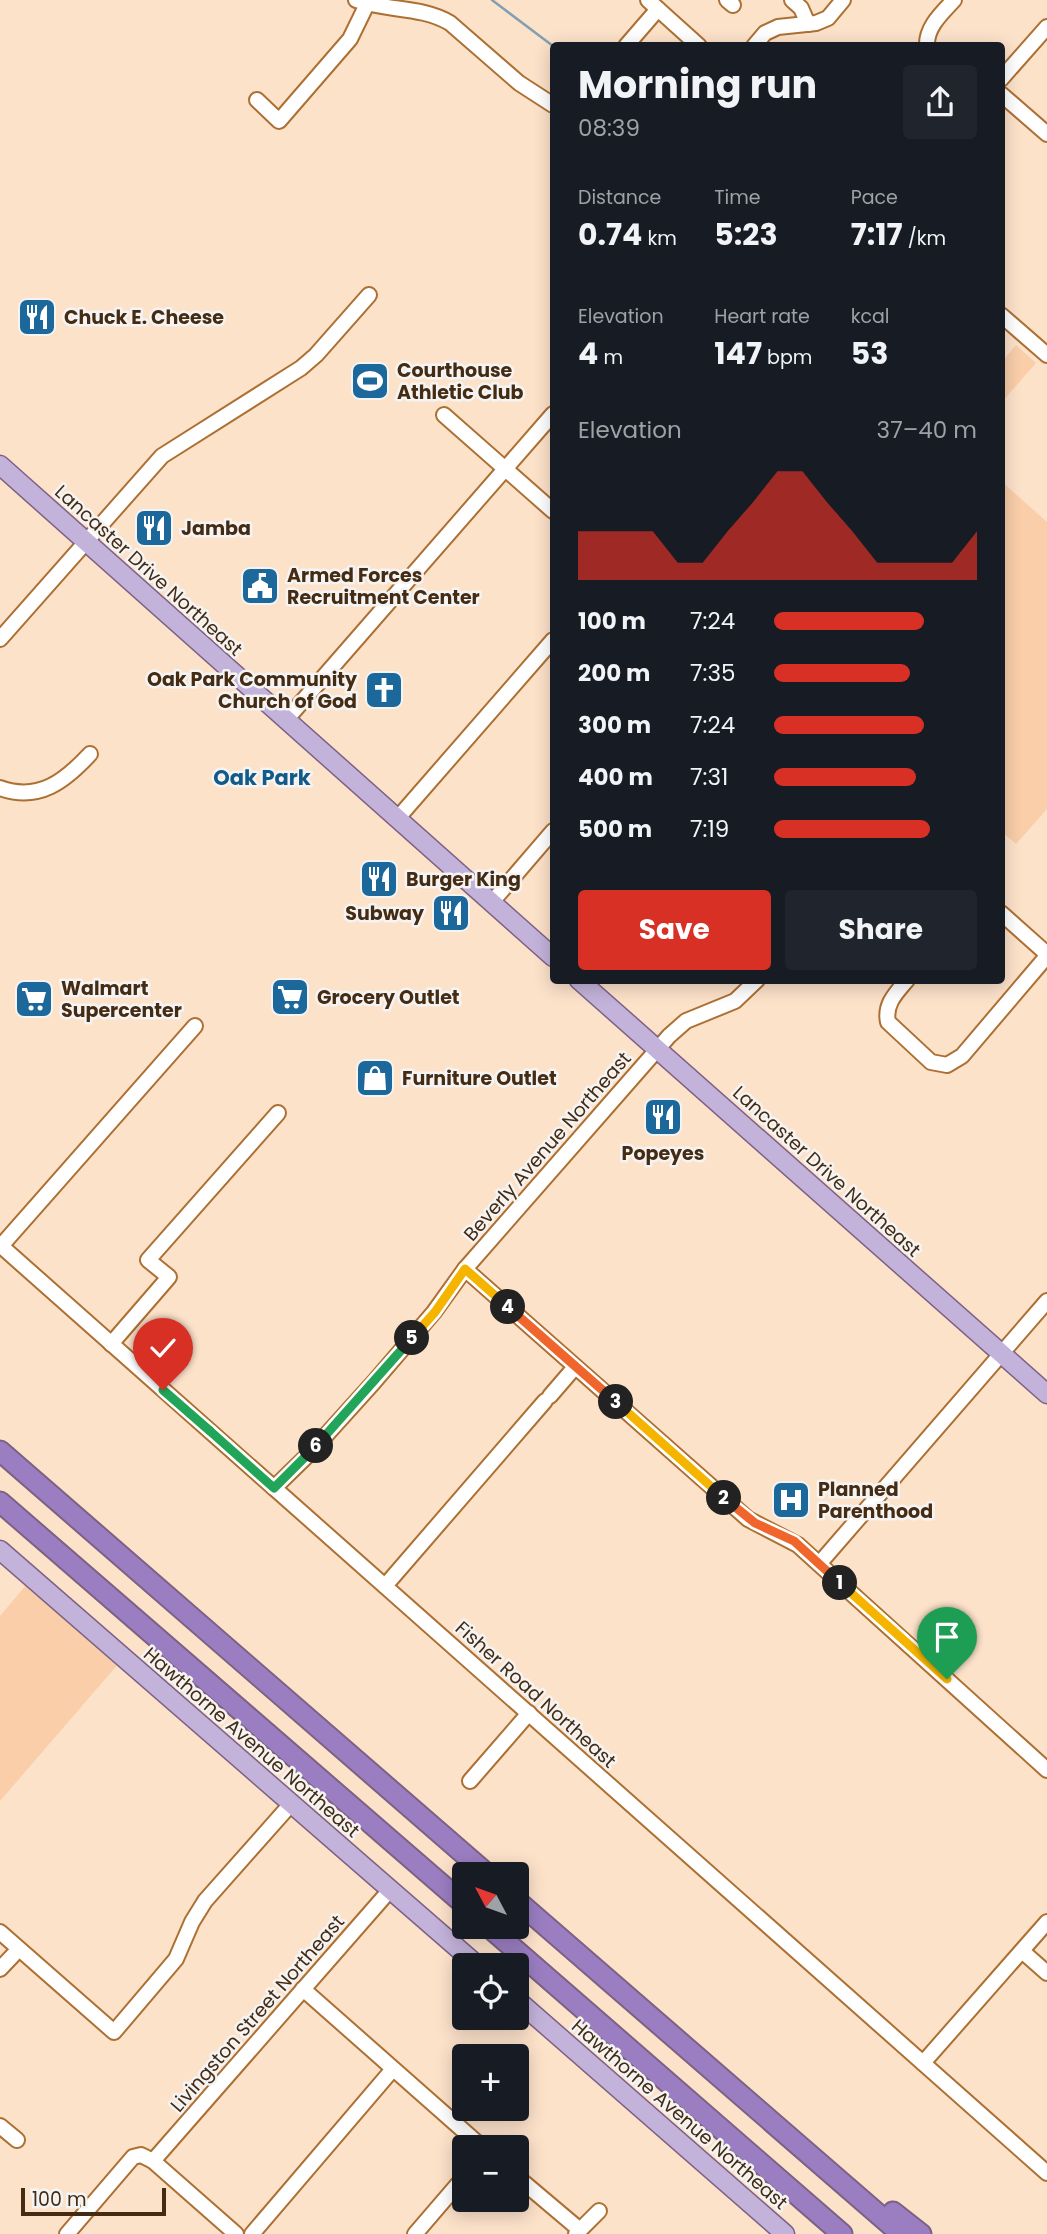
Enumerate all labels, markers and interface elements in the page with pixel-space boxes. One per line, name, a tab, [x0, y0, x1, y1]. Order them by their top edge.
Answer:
text: Morning run	[578, 58, 817, 111]
button: share	[903, 65, 977, 139]
text: 08:39	[578, 112, 640, 144]
text: Distance	[578, 184, 661, 211]
text: Time	[714, 184, 761, 211]
text: Pace	[851, 184, 898, 211]
text: 0.74	[578, 213, 642, 256]
text: 5:23	[714, 213, 778, 256]
text: 7:17	[851, 213, 903, 256]
text: km	[642, 225, 677, 252]
text: /km	[903, 225, 946, 252]
restaurant icon: Chuck E. Cheese	[16, 296, 58, 338]
text: Elevation	[578, 303, 664, 330]
text: Heart rate	[714, 303, 810, 330]
text: kcal	[851, 303, 890, 330]
place label: Chuck E. Cheese	[64, 304, 224, 331]
text: 4	[578, 332, 598, 375]
text: 147	[714, 332, 762, 375]
text: 53	[851, 332, 888, 375]
text: m	[598, 344, 623, 371]
text: bpm	[762, 344, 812, 371]
place label: Courthouse Athletic Club	[397, 357, 524, 406]
sports icon: Courthouse Athletic Club	[349, 360, 391, 402]
text: Elevation	[578, 414, 682, 446]
text: 37–40 m	[877, 414, 977, 446]
street label: Lancaster Drive Northeast	[49, 479, 248, 662]
restaurant icon: Jamba	[133, 507, 175, 549]
place label: Jamba	[181, 515, 251, 542]
place label: Armed Forces Recruitment Center	[287, 562, 480, 611]
public building icon: Armed Forces Recruitment Center	[239, 565, 281, 607]
text: 100 m	[578, 605, 646, 637]
text: 7:24	[690, 605, 735, 637]
text: 200 m	[578, 657, 650, 689]
text: 7:35	[690, 657, 735, 689]
place label: Oak Park Community Church of God	[147, 666, 358, 715]
church icon: Oak Park Community Church of God	[363, 669, 405, 711]
text: 300 m	[578, 709, 651, 741]
text: 7:24	[690, 709, 735, 741]
text: 400 m	[578, 761, 653, 793]
text: 7:31	[690, 761, 728, 793]
district label: Oak Park	[213, 763, 311, 792]
text: 500 m	[578, 813, 652, 845]
text: 7:19	[690, 813, 729, 845]
restaurant icon: Burger King	[358, 858, 400, 900]
place label: Burger King	[406, 866, 521, 893]
button: Save	[578, 890, 771, 970]
button: Share	[785, 890, 977, 970]
restaurant icon: Subway	[430, 892, 472, 934]
place label: Subway	[345, 900, 425, 927]
place label: Walmart Supercenter	[61, 975, 182, 1024]
supermarket icon: Grocery Outlet	[269, 976, 311, 1018]
supermarket icon: Walmart Supercenter	[13, 978, 55, 1020]
place label: Grocery Outlet	[317, 984, 460, 1011]
street label: Beverly Avenue Northeast	[457, 1046, 637, 1247]
shop icon: Furniture Outlet	[354, 1057, 396, 1099]
place label: Furniture Outlet	[402, 1065, 557, 1092]
street label: Lancaster Drive Northeast	[727, 1080, 926, 1263]
restaurant icon: Popeyes	[642, 1096, 684, 1138]
place label: Popeyes	[622, 1140, 704, 1167]
pin: 4	[490, 1290, 526, 1324]
text: 4	[501, 1293, 514, 1320]
pin	[133, 1318, 193, 1390]
pin: 5	[394, 1320, 430, 1356]
text: 5	[405, 1324, 418, 1351]
icon: check	[144, 1329, 182, 1367]
pin: 3	[598, 1384, 634, 1420]
text: 3	[610, 1388, 621, 1415]
pin: 6	[298, 1428, 334, 1464]
text: 6	[309, 1432, 322, 1459]
place label: Planned Parenthood	[818, 1476, 933, 1525]
hospital icon: Planned Parenthood	[770, 1479, 812, 1521]
pin: 2	[706, 1480, 742, 1516]
text: 2	[718, 1484, 729, 1511]
pin: 1	[822, 1566, 858, 1600]
text: 1	[836, 1569, 843, 1596]
pin	[917, 1607, 977, 1679]
street label: Fisher Road Northeast	[449, 1615, 622, 1774]
icon: arrive	[928, 1618, 966, 1656]
street label: Hawthorne Avenue Northeast	[138, 1641, 366, 1844]
north arrow	[452, 1862, 528, 1939]
map controls	[452, 1862, 529, 2212]
street label: Livingston Street Northeast	[164, 1909, 351, 2118]
button: locate	[452, 1953, 529, 2030]
street label: Hawthorne Avenue Northeast	[566, 2013, 794, 2216]
button: +	[452, 2044, 529, 2121]
button: −	[452, 2135, 529, 2212]
scale bar	[21, 2185, 166, 2217]
text: 100 m	[32, 2186, 87, 2213]

